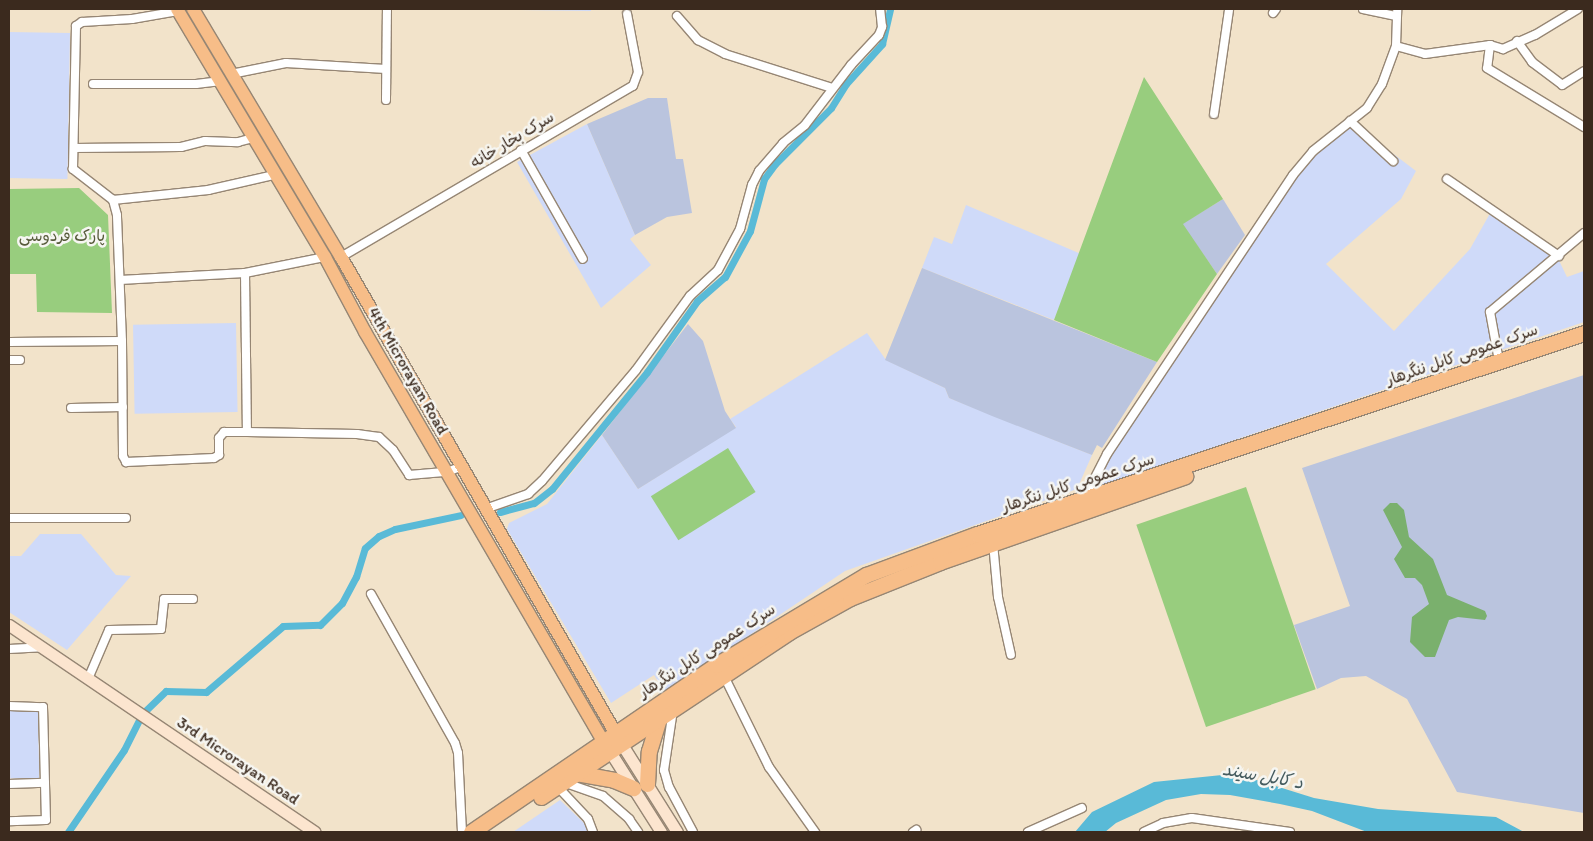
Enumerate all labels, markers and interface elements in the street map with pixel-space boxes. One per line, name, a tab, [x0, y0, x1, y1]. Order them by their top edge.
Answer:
street label: سرک بخار خانه	[467, 107, 557, 173]
park label: پارک فردوسی	[19, 226, 105, 246]
street label: 4th Microrayan Road	[364, 304, 452, 438]
street label: سرک عمومی کابل ننگرهار	[1384, 320, 1540, 390]
street label: سرک عمومی کابل ننگرهار	[999, 449, 1157, 517]
street label: سرک عمومی کابل ننگرهار	[635, 600, 779, 702]
street label: 3rd Microrayan Road	[174, 713, 302, 809]
water label: د کابل سيند	[1221, 758, 1305, 794]

